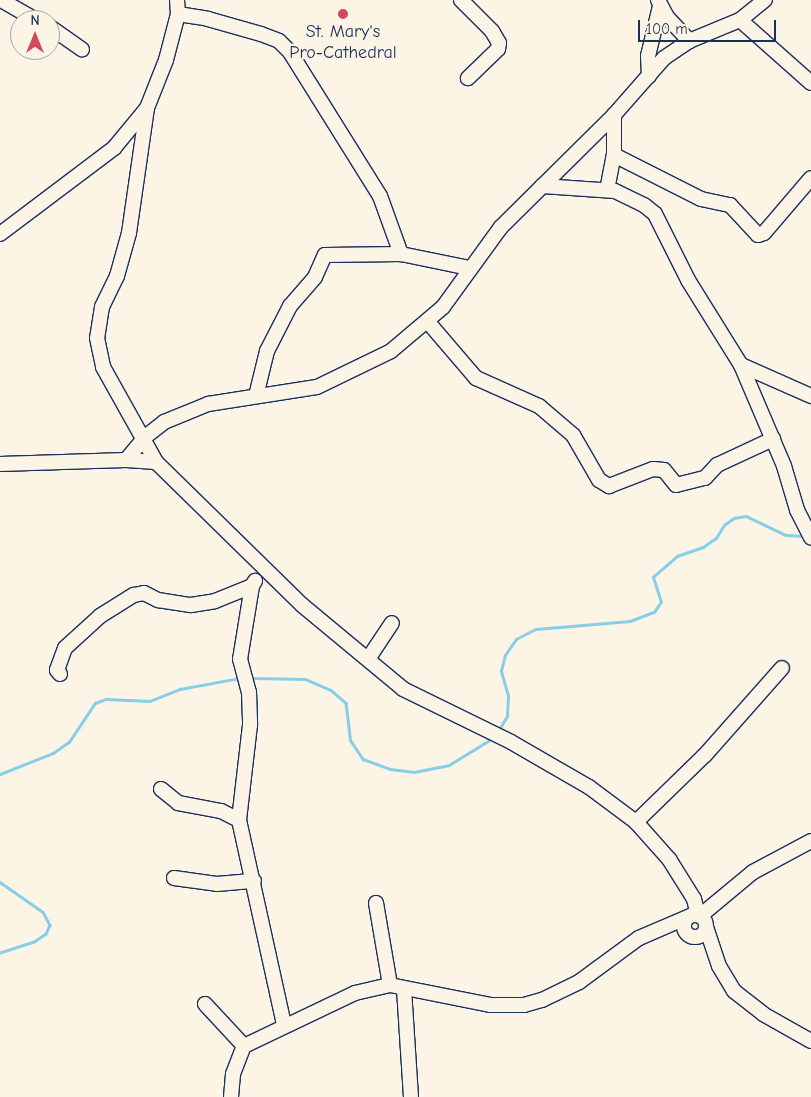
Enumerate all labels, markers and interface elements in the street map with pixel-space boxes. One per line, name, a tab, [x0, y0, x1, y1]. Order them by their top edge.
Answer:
marker: St. Mary's Pro-Cathedral	[337, 8, 349, 20]
north arrow	[10, 10, 60, 60]
scale bar	[641, 10, 778, 42]
text: N	[30, 12, 40, 29]
text: 100 m	[646, 20, 688, 38]
place label: St. Mary's Pro-Cathedral	[289, 22, 397, 64]

